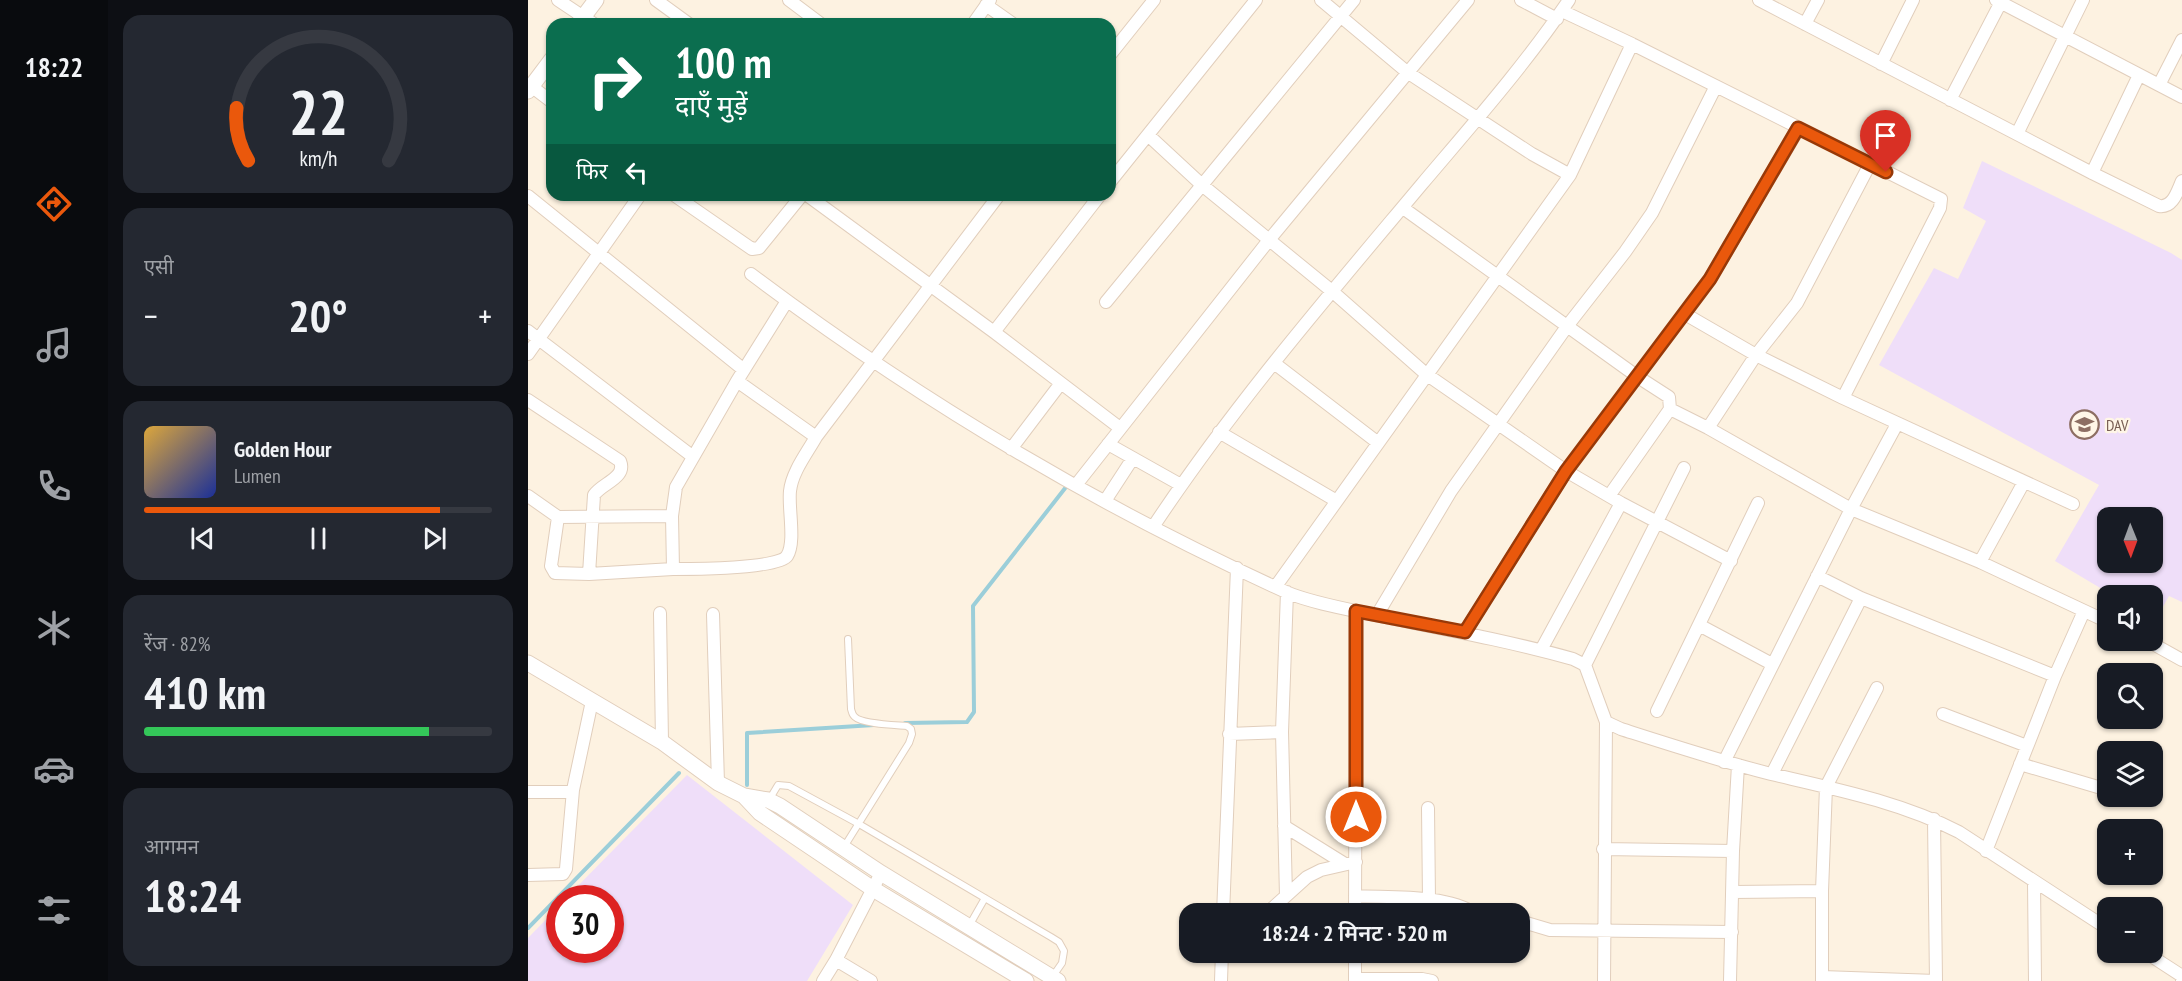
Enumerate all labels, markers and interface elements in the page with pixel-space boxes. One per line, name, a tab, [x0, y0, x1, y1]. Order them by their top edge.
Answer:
text: 100 m	[675, 35, 772, 90]
icon: right	[576, 42, 654, 120]
text: 18:22	[25, 50, 83, 84]
text: 22	[288, 71, 348, 152]
text: दाएँ मुड़ें	[675, 88, 748, 122]
pin	[1860, 110, 1911, 172]
icon: arrive	[1869, 119, 1902, 152]
text: km/h	[299, 144, 337, 172]
icon: left	[620, 156, 653, 189]
text: फिर	[576, 157, 608, 185]
icon: directions	[33, 183, 75, 225]
text: एसी	[144, 254, 174, 280]
text: 20°	[288, 286, 348, 344]
text: −	[144, 294, 158, 337]
text: +	[478, 294, 492, 337]
icon: music	[33, 324, 75, 366]
school or university icon: DAV	[2069, 409, 2101, 441]
place label: DAV	[2106, 415, 2129, 435]
text: Golden Hour	[234, 435, 332, 463]
text: Lumen	[234, 463, 281, 489]
icon: phone	[33, 465, 75, 507]
north arrow	[2097, 507, 2163, 573]
map controls	[2097, 507, 2163, 963]
icon: previous	[186, 522, 219, 555]
icon: pause	[302, 522, 335, 555]
icon: next	[418, 522, 451, 555]
button: sound	[2097, 585, 2163, 651]
icon: climate	[33, 607, 75, 649]
text: रेंज · 82%	[144, 631, 211, 657]
text: 410 km	[144, 663, 266, 721]
button: search	[2097, 663, 2163, 729]
button: layers	[2097, 741, 2163, 807]
icon: car	[33, 748, 75, 790]
position arrow	[1324, 785, 1388, 849]
button: +	[2097, 819, 2163, 885]
text: आगमन	[144, 834, 199, 860]
text: 18:24	[144, 866, 241, 924]
speed limit sign: 30	[546, 885, 624, 963]
icon: filters	[33, 889, 75, 931]
button: −	[2097, 897, 2163, 963]
text: 18:24 · 2 मिनट · 520 m	[1262, 919, 1447, 947]

